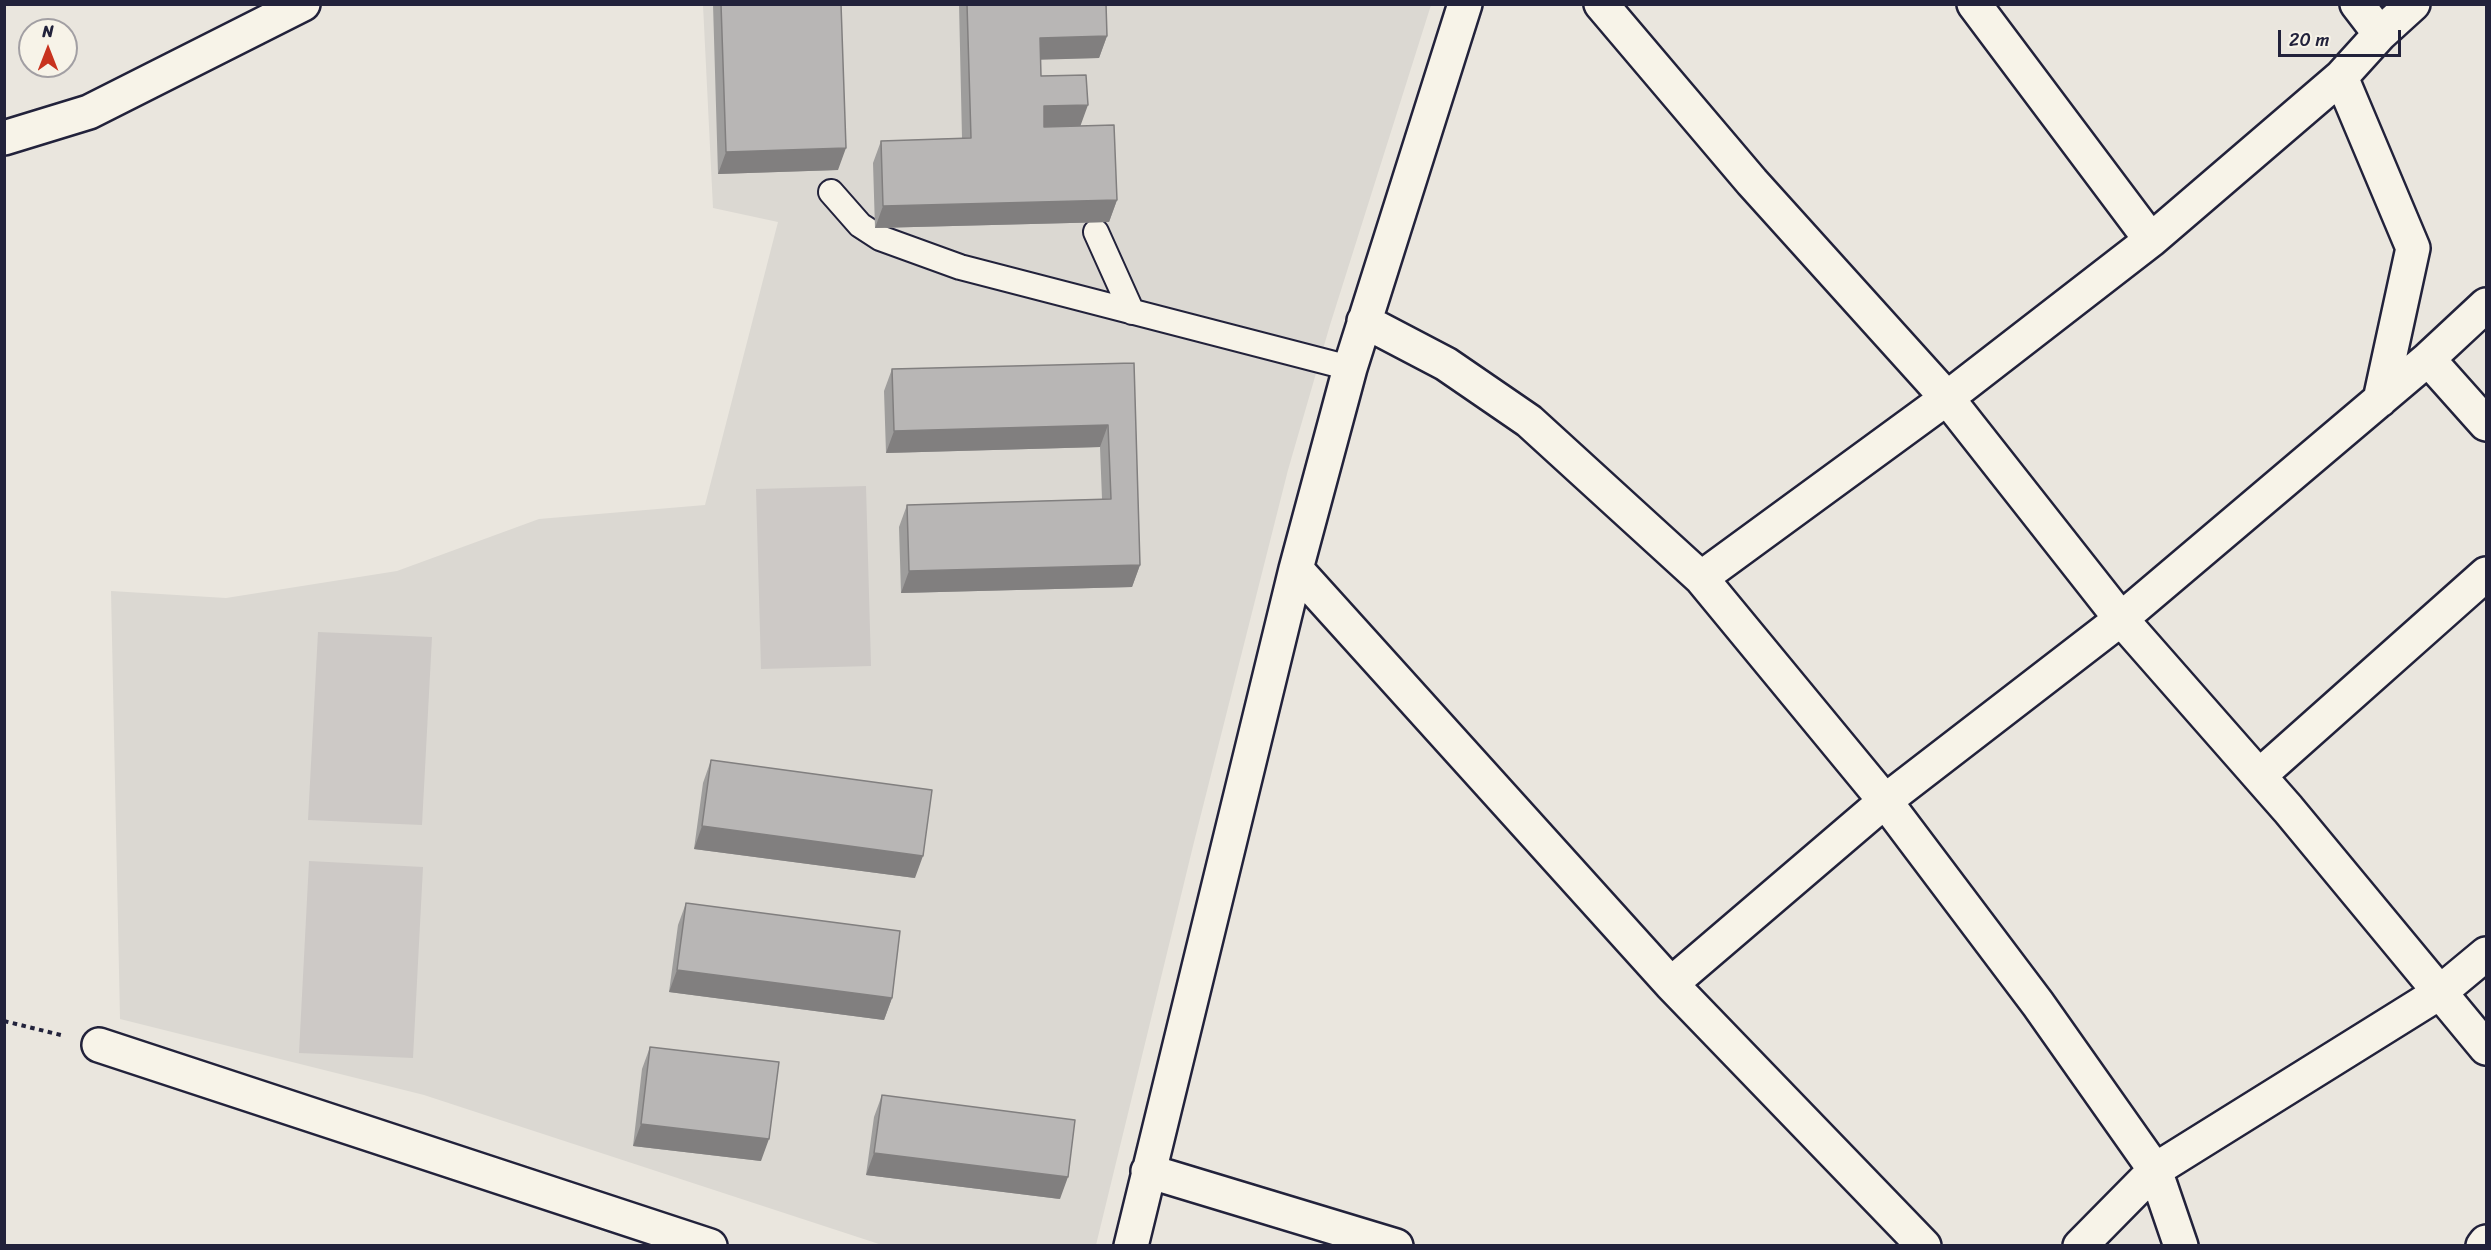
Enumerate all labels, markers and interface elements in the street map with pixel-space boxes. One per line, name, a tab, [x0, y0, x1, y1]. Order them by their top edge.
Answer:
text: N	[42, 17, 54, 46]
north arrow	[18, 18, 78, 78]
scale bar	[2281, 18, 2404, 56]
text: 20 m	[2289, 24, 2329, 56]

